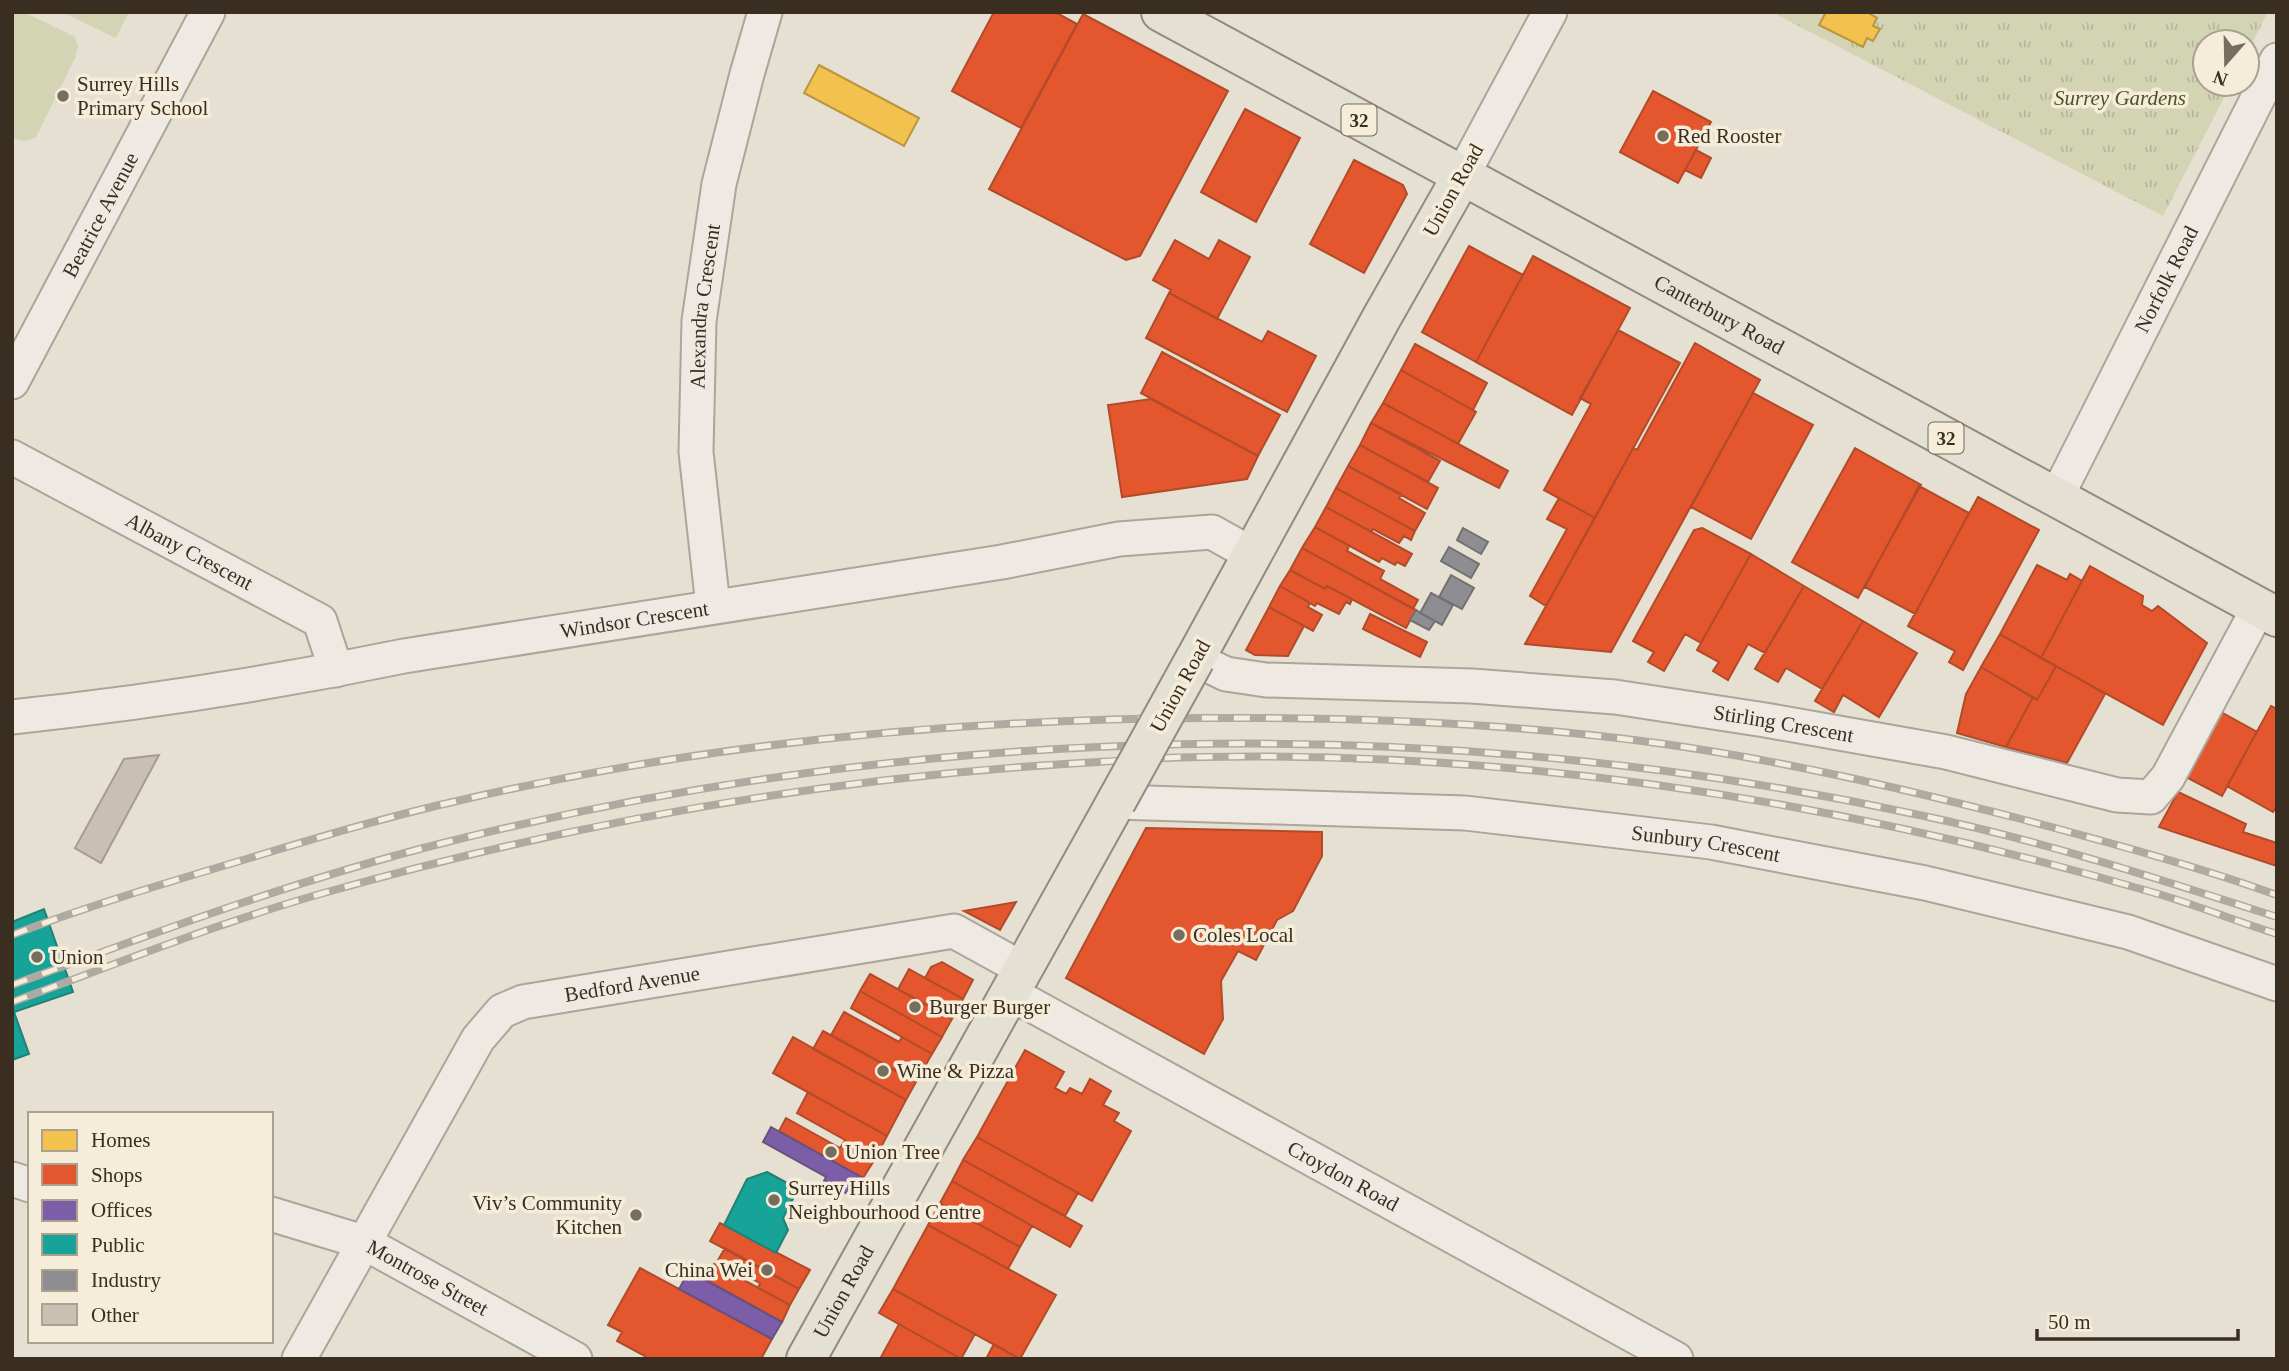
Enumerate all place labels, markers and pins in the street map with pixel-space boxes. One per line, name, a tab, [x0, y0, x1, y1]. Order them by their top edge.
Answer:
place label: Surrey Hills Primary School	[77, 72, 208, 120]
marker: Surrey Hills Primary School	[55, 88, 71, 104]
place label: Red Rooster	[1677, 124, 1781, 148]
marker: Red Rooster	[1655, 128, 1671, 144]
place label: Coles Local	[1193, 923, 1294, 947]
marker: Coles Local	[1171, 927, 1187, 943]
place label: Union	[51, 945, 104, 969]
marker: Union	[29, 949, 45, 965]
place label: Burger Burger	[929, 995, 1050, 1019]
marker: Burger Burger	[907, 999, 923, 1015]
place label: Wine & Pizza	[897, 1059, 1015, 1083]
marker: Wine & Pizza	[875, 1063, 891, 1079]
place label: Union Tree	[845, 1140, 940, 1164]
marker: Union Tree	[823, 1144, 839, 1160]
place label: Surrey Hills Neighbourhood Centre	[788, 1176, 981, 1224]
place label: Viv’s Community Kitchen	[472, 1191, 622, 1239]
marker: Surrey Hills Neighbourhood Centre	[766, 1192, 782, 1208]
marker: Viv’s Community Kitchen	[628, 1207, 644, 1223]
place label: China Wei	[665, 1258, 753, 1282]
marker: China Wei	[759, 1262, 775, 1278]

